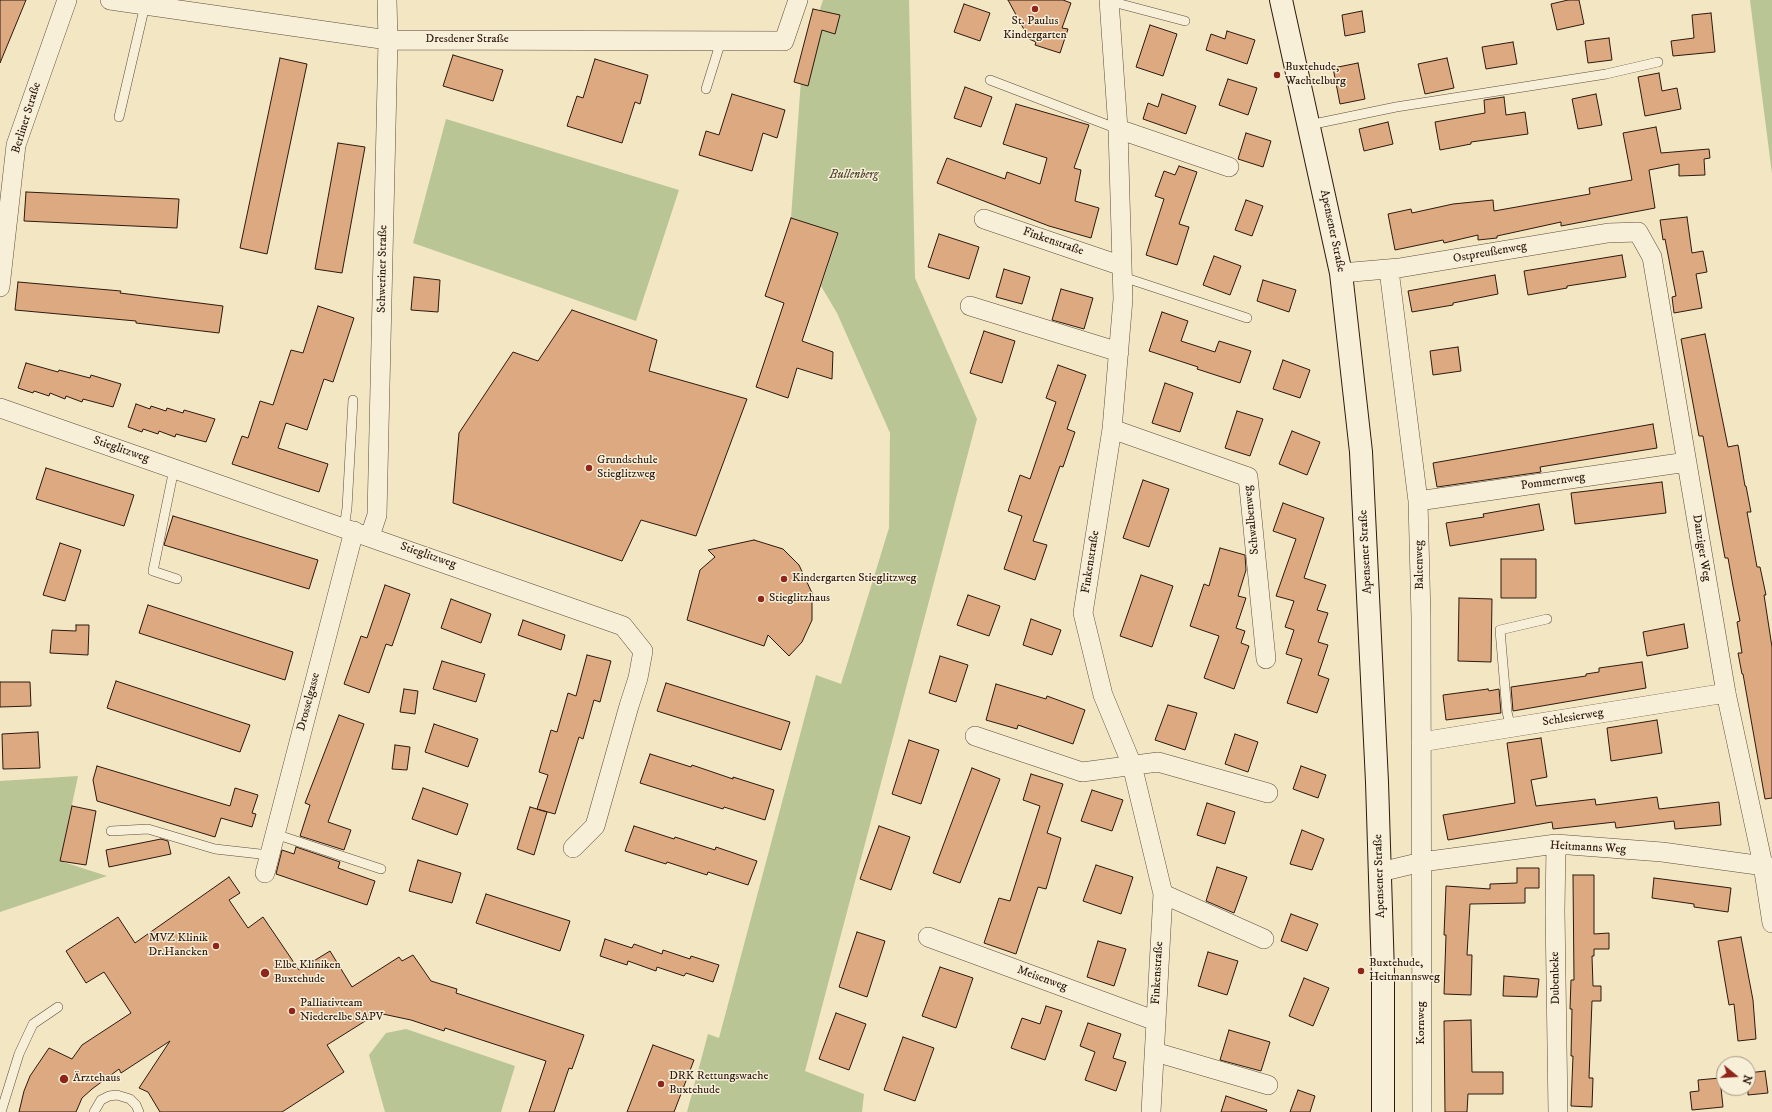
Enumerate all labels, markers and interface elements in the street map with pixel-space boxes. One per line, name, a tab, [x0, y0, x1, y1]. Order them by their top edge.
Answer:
marker: St. Paulus Kindergarten	[1030, 4, 1040, 14]
place label: St. Paulus Kindergarten	[1003, 15, 1067, 43]
street label: Dresdener Straße	[425, 33, 509, 47]
place label: Buxtehude, Wachtelburg	[1285, 61, 1346, 89]
marker: Buxtehude, Wachtelburg	[1272, 70, 1282, 80]
street label: Berliner Straße	[9, 81, 45, 155]
park label: Bullenberg	[830, 169, 878, 183]
street label: Apensener Straße	[1316, 188, 1348, 274]
street label: Schweriner Straße	[375, 225, 391, 313]
street label: Finkenstraße	[1021, 225, 1085, 259]
street label: Ostpreußenweg	[1452, 239, 1528, 267]
street label: Stieglitzweg	[91, 434, 151, 466]
place label: Grundschule Stieglitzweg	[597, 454, 658, 482]
marker: Grundschule Stieglitzweg	[584, 463, 594, 473]
street label: Pommernweg	[1520, 470, 1586, 494]
street label: Schwalbenweg	[1241, 485, 1263, 555]
street label: Apensener Straße	[1357, 510, 1375, 594]
street label: Danziger Weg	[1689, 513, 1713, 583]
street label: Finkenstraße	[1079, 530, 1103, 594]
street label: Stieglitzweg	[398, 540, 458, 572]
street label: Baltenweg	[1412, 540, 1428, 590]
place label: Kindergarten Stieglitzweg	[792, 572, 916, 586]
marker: Kindergarten Stieglitzweg	[779, 574, 789, 584]
place label: Stieglitzhaus	[769, 592, 830, 606]
marker: Stieglitzhaus	[756, 594, 766, 604]
street label: Drosselgasse	[294, 671, 324, 733]
street label: Schlesierweg	[1542, 706, 1604, 730]
street label: Apensener Straße	[1371, 834, 1389, 918]
street label: Heitmanns Weg	[1550, 839, 1626, 857]
place label: MVZ Klinik Dr.Hancken	[148, 932, 208, 960]
marker: MVZ Klinik Dr.Hancken	[211, 941, 221, 951]
street label: Finkenstraße	[1149, 941, 1167, 1005]
street label: Dubenbeke	[1548, 951, 1564, 1005]
place label: Buxtehude, Heitmannsweg	[1369, 957, 1440, 985]
place label: Elbe Kliniken Buxtehude	[274, 959, 341, 987]
street label: Meisenweg	[1015, 963, 1069, 995]
marker: Buxtehude, Heitmannsweg	[1356, 966, 1366, 976]
marker: Elbe Kliniken Buxtehude	[259, 967, 271, 979]
place label: Palliativteam Niederelbe SAPV	[300, 997, 383, 1025]
street label: Kornweg	[1415, 1001, 1429, 1045]
marker: Palliativteam Niederelbe SAPV	[287, 1006, 297, 1016]
north arrow	[1716, 1056, 1756, 1096]
place label: DRK Rettungswache Buxtehude	[669, 1070, 768, 1098]
place label: Ärztehaus	[73, 1072, 120, 1086]
marker: Ärztehaus	[58, 1073, 70, 1085]
text: N	[1738, 1073, 1755, 1086]
marker: DRK Rettungswache Buxtehude	[656, 1079, 666, 1089]

